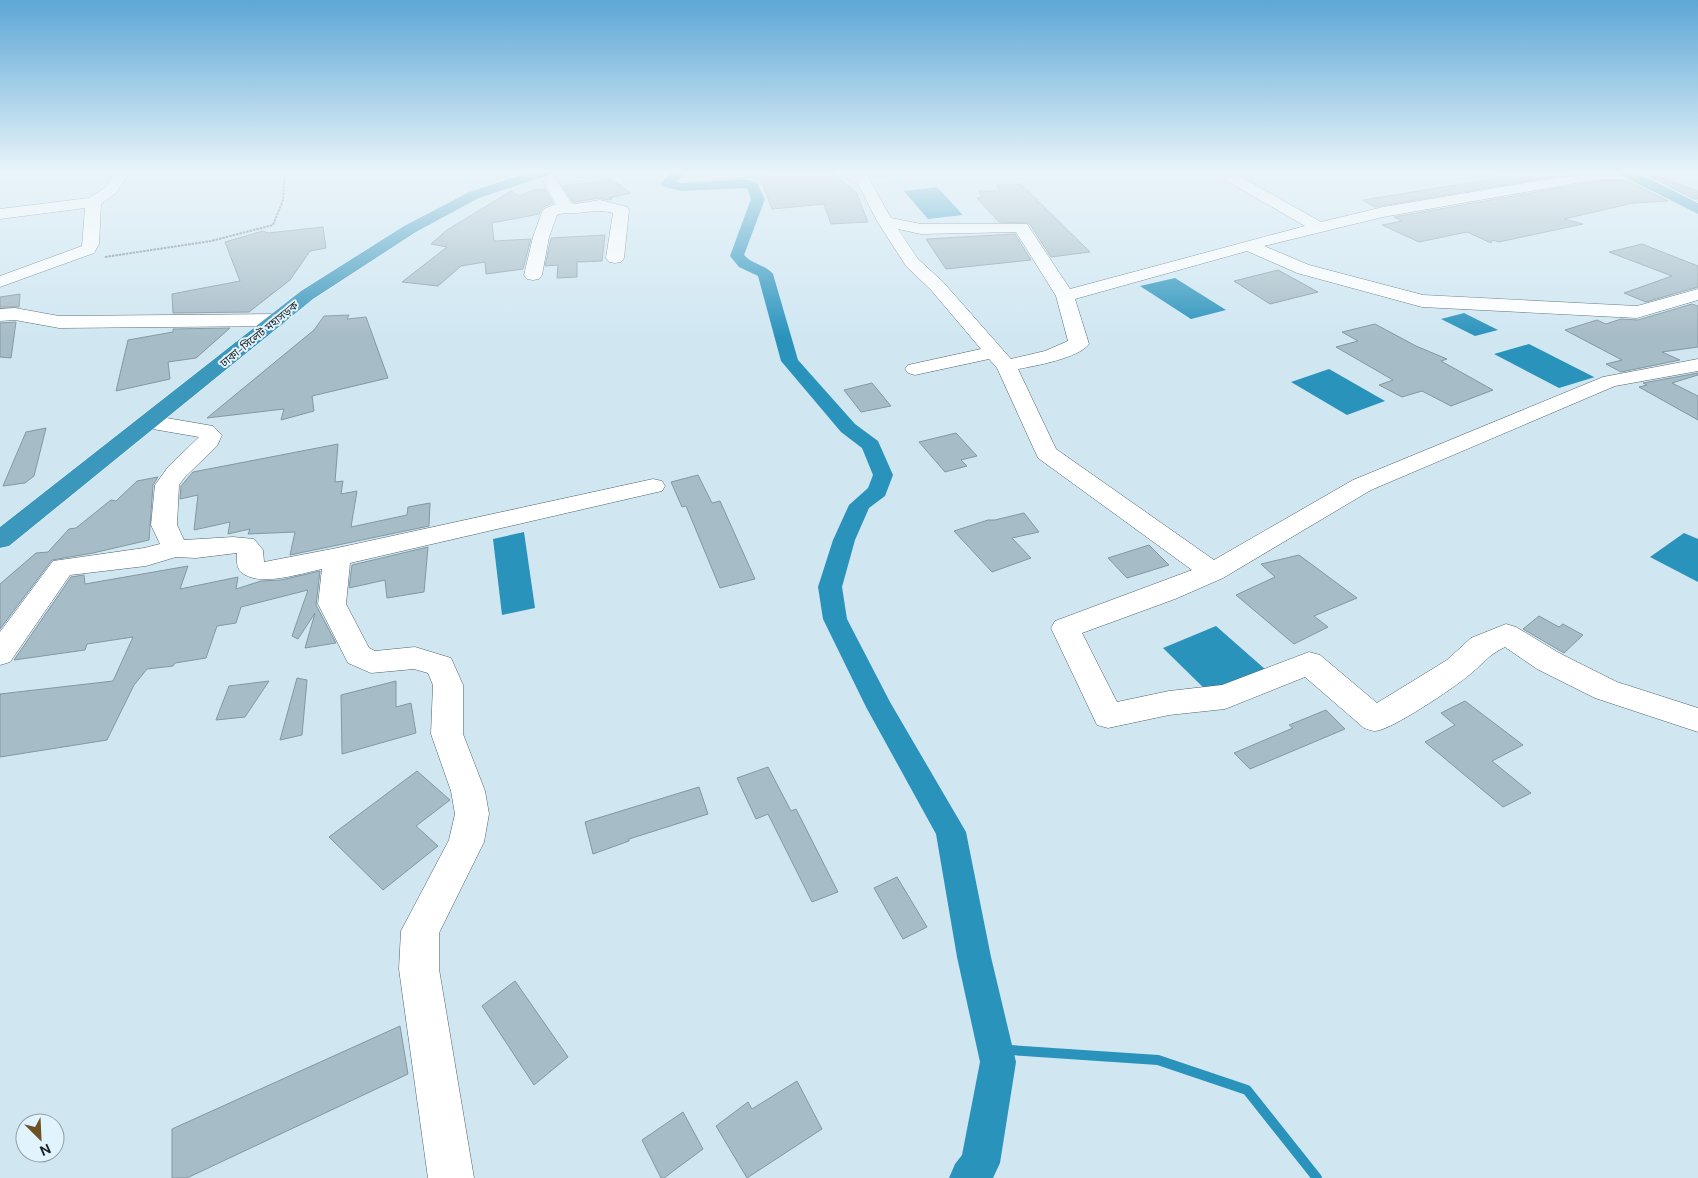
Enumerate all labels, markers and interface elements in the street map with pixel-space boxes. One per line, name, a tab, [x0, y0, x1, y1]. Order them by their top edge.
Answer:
street label: ঢাকা-সিলেট মহাসড়ক	[216, 298, 301, 370]
north arrow	[15, 1113, 65, 1163]
text: N	[37, 1140, 54, 1160]

